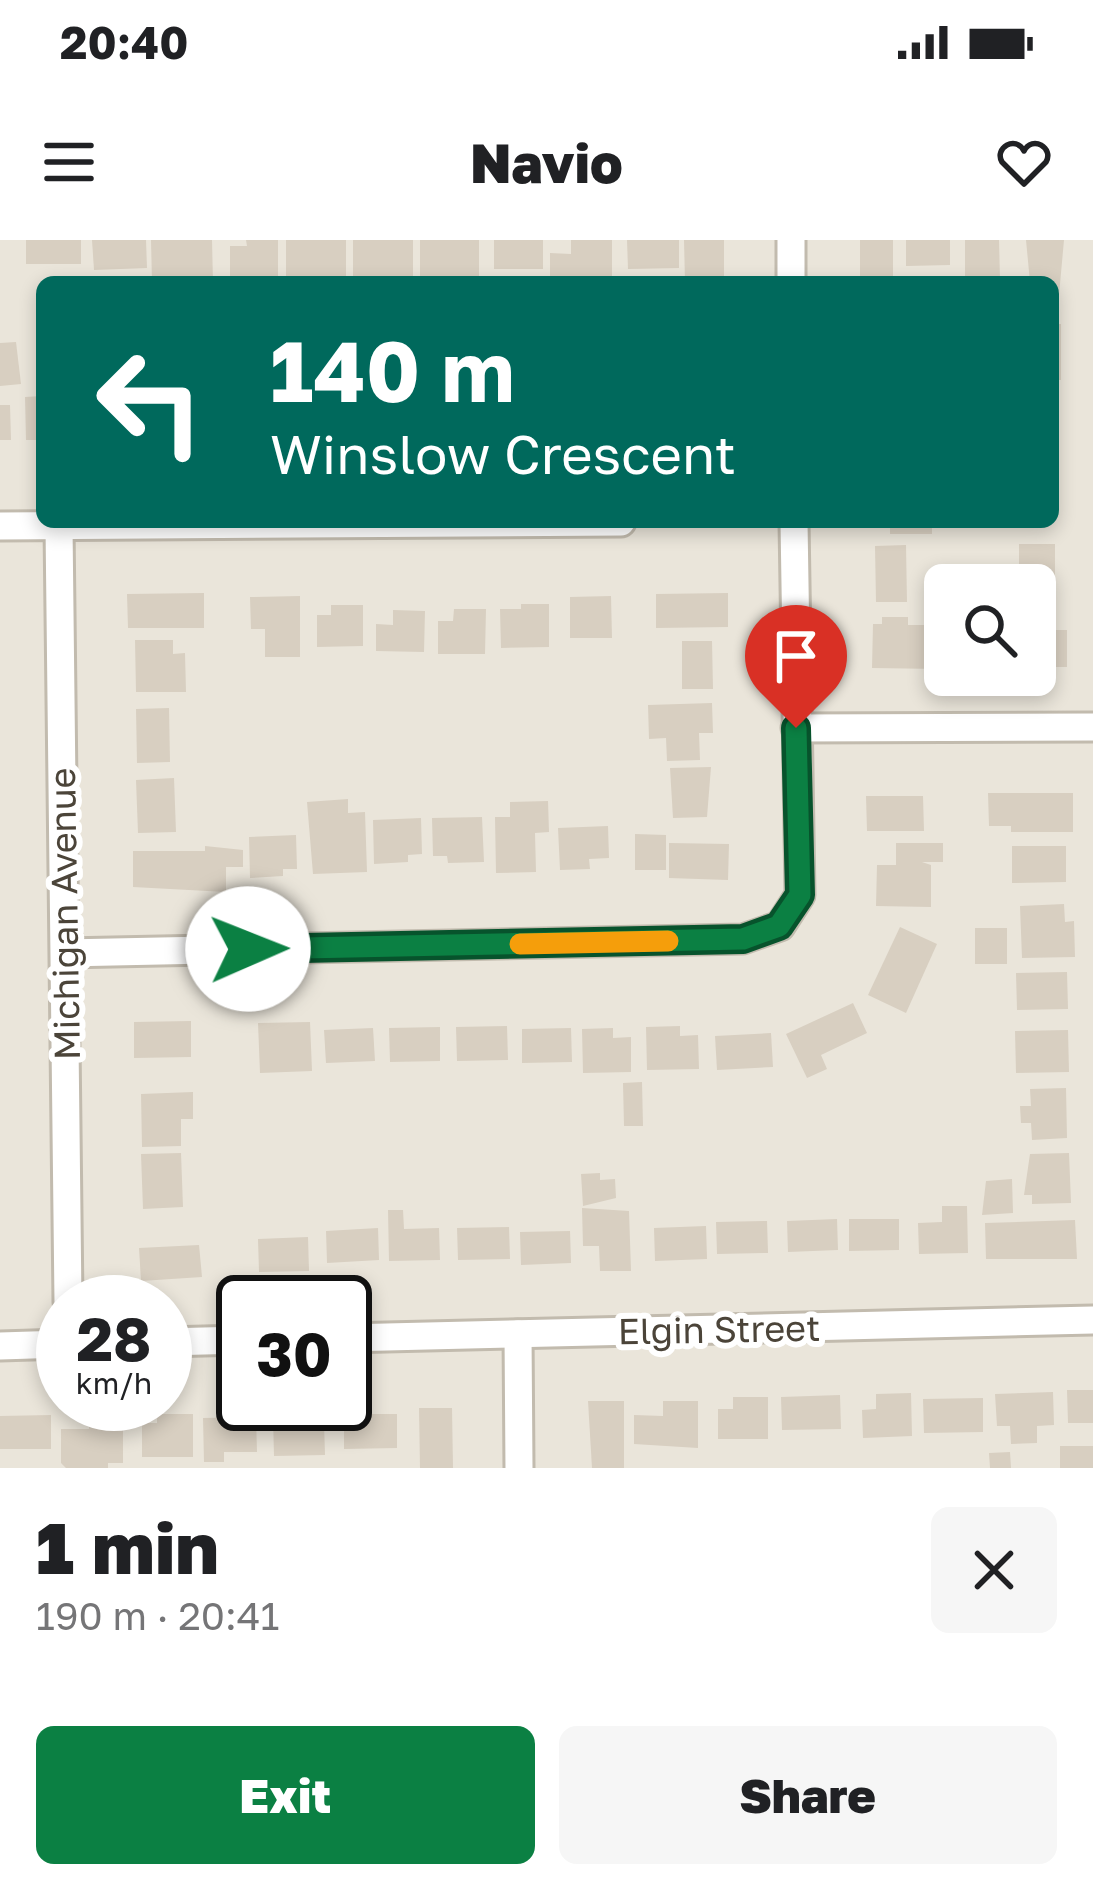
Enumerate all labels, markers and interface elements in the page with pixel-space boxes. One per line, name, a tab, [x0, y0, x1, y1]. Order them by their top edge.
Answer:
text: 20:40	[60, 15, 188, 69]
icon: menu	[36, 129, 102, 195]
icon: heart	[991, 129, 1057, 195]
text: Navio	[470, 130, 623, 195]
text: 140 m	[270, 320, 515, 420]
icon: left	[72, 324, 228, 480]
text: Winslow Crescent	[270, 421, 736, 486]
map controls	[924, 564, 1056, 696]
button: search	[924, 564, 1056, 696]
pin	[745, 605, 847, 728]
icon: arrive	[763, 623, 829, 689]
street label: Michigan Avenue	[40, 767, 88, 1061]
position arrow	[185, 886, 311, 1012]
speed limit sign: 30	[216, 1275, 372, 1431]
text: 28	[76, 1302, 151, 1374]
street label: Elgin Street	[617, 1306, 821, 1352]
text: km/h	[76, 1365, 152, 1401]
text: 1 min	[36, 1503, 219, 1590]
button: close	[931, 1507, 1057, 1633]
text: 190 m · 20:41	[36, 1592, 279, 1639]
button: Exit	[36, 1726, 535, 1864]
button: Share	[559, 1726, 1057, 1864]

